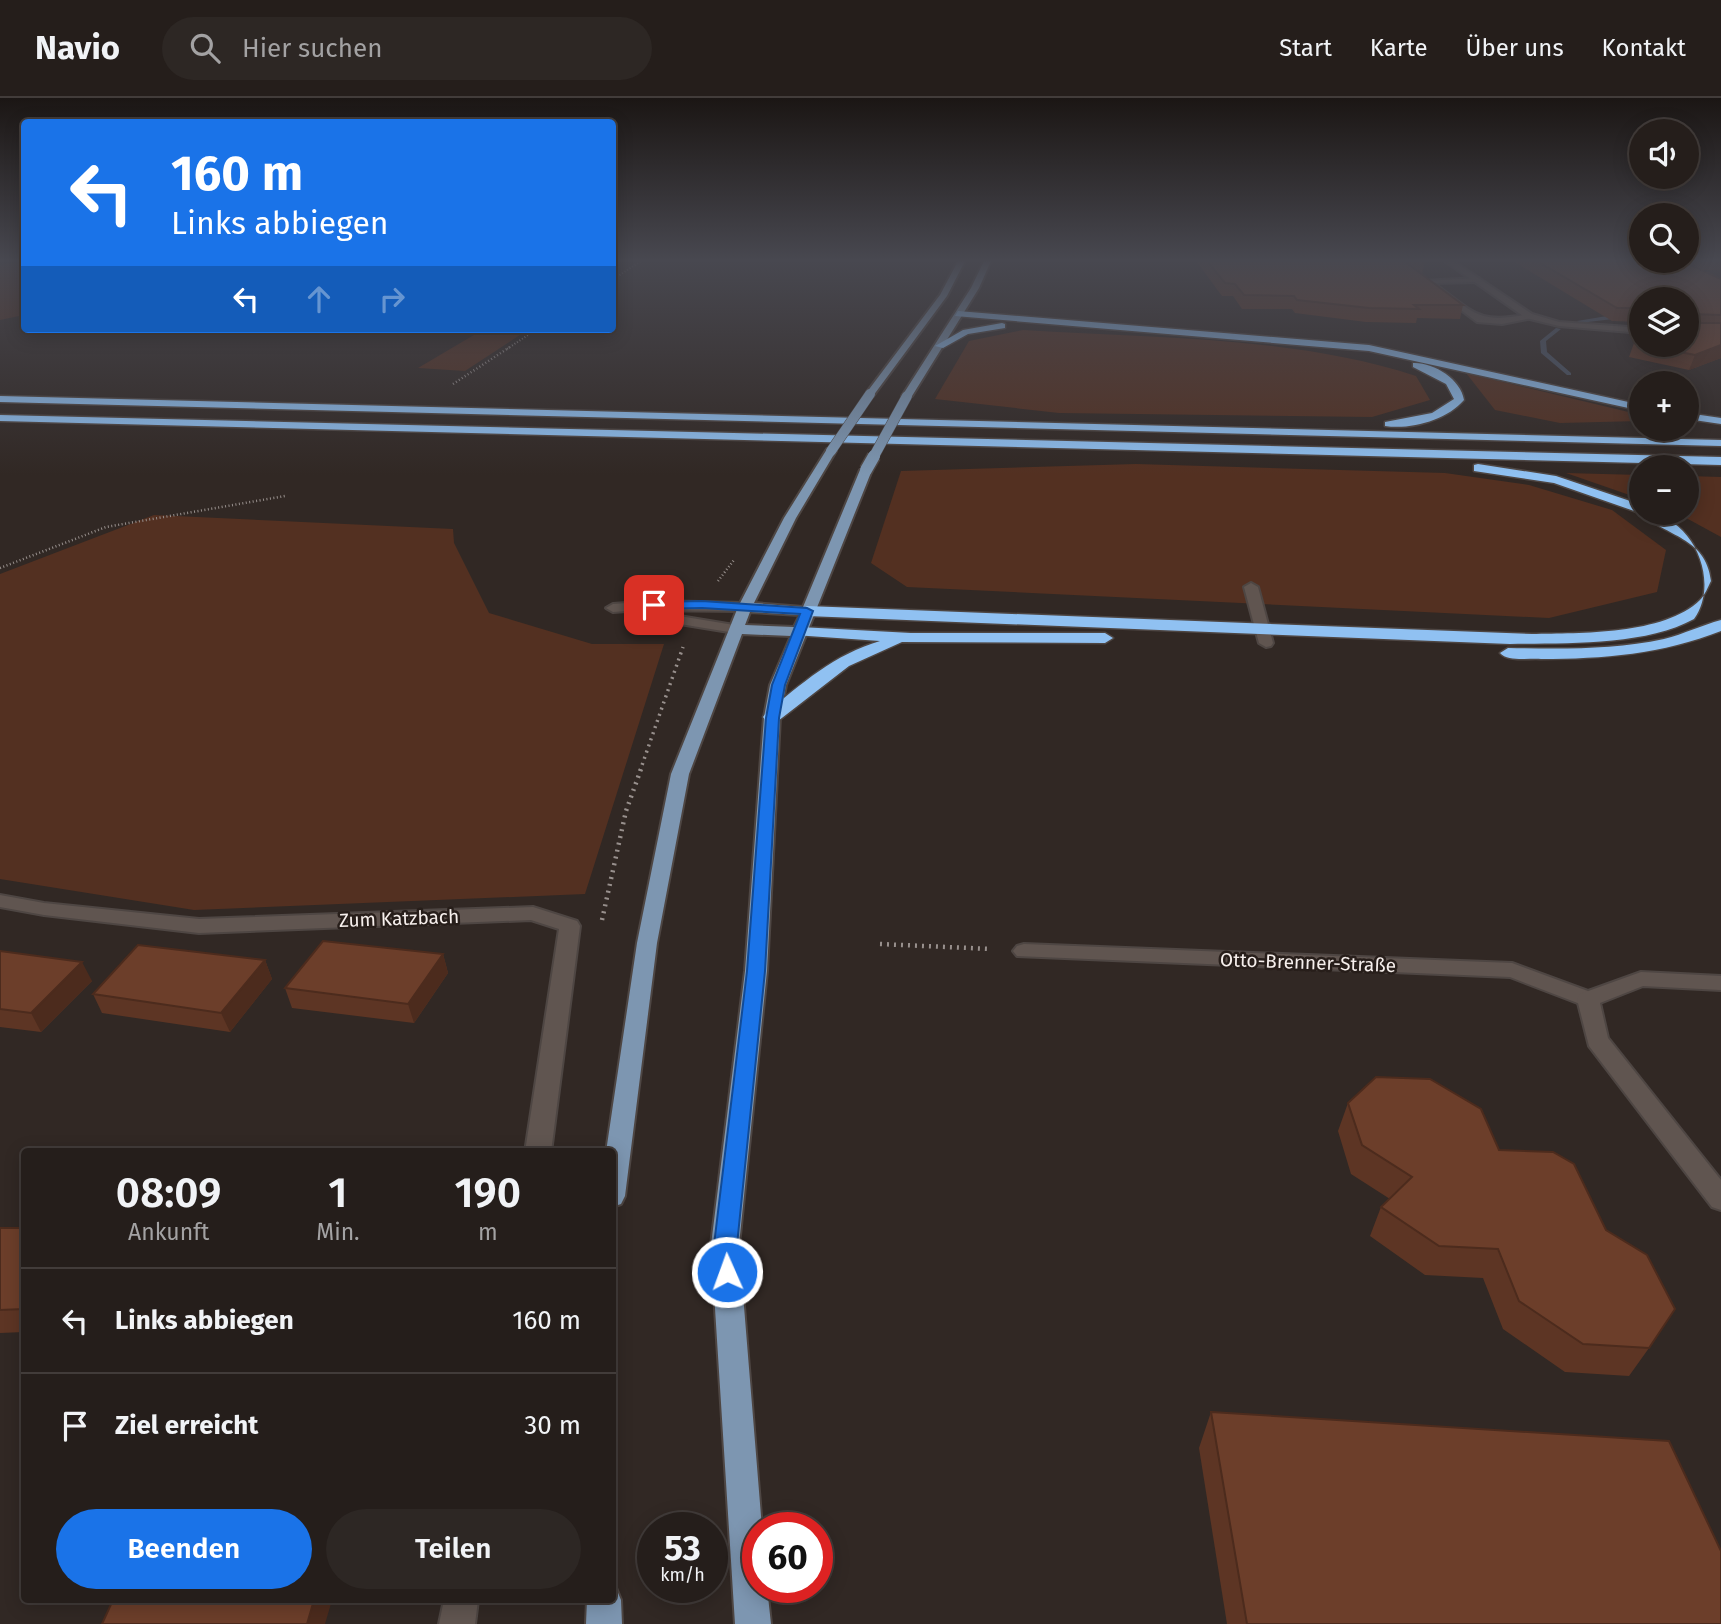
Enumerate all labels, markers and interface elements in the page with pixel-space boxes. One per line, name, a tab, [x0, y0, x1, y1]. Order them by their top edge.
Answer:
search box	[162, 17, 652, 80]
text: Navio	[35, 28, 120, 68]
icon: search	[186, 29, 224, 67]
text: Hier suchen	[242, 33, 382, 64]
text: Start	[1279, 34, 1332, 62]
text: Karte	[1370, 34, 1428, 62]
text: Über uns	[1466, 34, 1564, 62]
text: Kontakt	[1602, 34, 1686, 62]
map controls	[1629, 119, 1699, 525]
button: sound	[1629, 119, 1699, 189]
text: 160 m	[171, 144, 303, 203]
icon: left	[56, 147, 147, 238]
button: search	[1629, 203, 1699, 273]
text: Links abbiegen	[171, 204, 389, 242]
icon: left	[227, 280, 265, 318]
icon: ahead	[300, 280, 338, 318]
icon: right	[373, 280, 411, 318]
button: layers	[1629, 287, 1699, 357]
button: +	[1629, 371, 1699, 441]
button: −	[1629, 455, 1699, 525]
pin	[624, 575, 684, 635]
icon: arrive	[635, 586, 673, 624]
street label: Zum Katzbach	[339, 905, 459, 932]
street label: Otto-Brenner-Straße	[1220, 948, 1396, 977]
text: 08:09	[116, 1168, 221, 1218]
text: 1	[328, 1168, 348, 1218]
text: 190	[454, 1168, 521, 1218]
text: Ankunft	[128, 1218, 209, 1246]
text: Min.	[316, 1218, 360, 1246]
text: m	[478, 1218, 498, 1246]
position arrow	[690, 1235, 764, 1309]
icon: left	[56, 1302, 94, 1340]
text: Links abbiegen	[115, 1305, 294, 1336]
text: 160 m	[512, 1305, 581, 1336]
icon: arrive	[56, 1407, 94, 1445]
text: Ziel erreicht	[115, 1410, 258, 1441]
text: 30 m	[524, 1410, 581, 1441]
button: Beenden	[56, 1509, 312, 1589]
button: Teilen	[326, 1509, 581, 1589]
speed limit sign: 60	[742, 1512, 833, 1603]
text: 53	[664, 1527, 701, 1569]
text: km/h	[660, 1564, 705, 1586]

